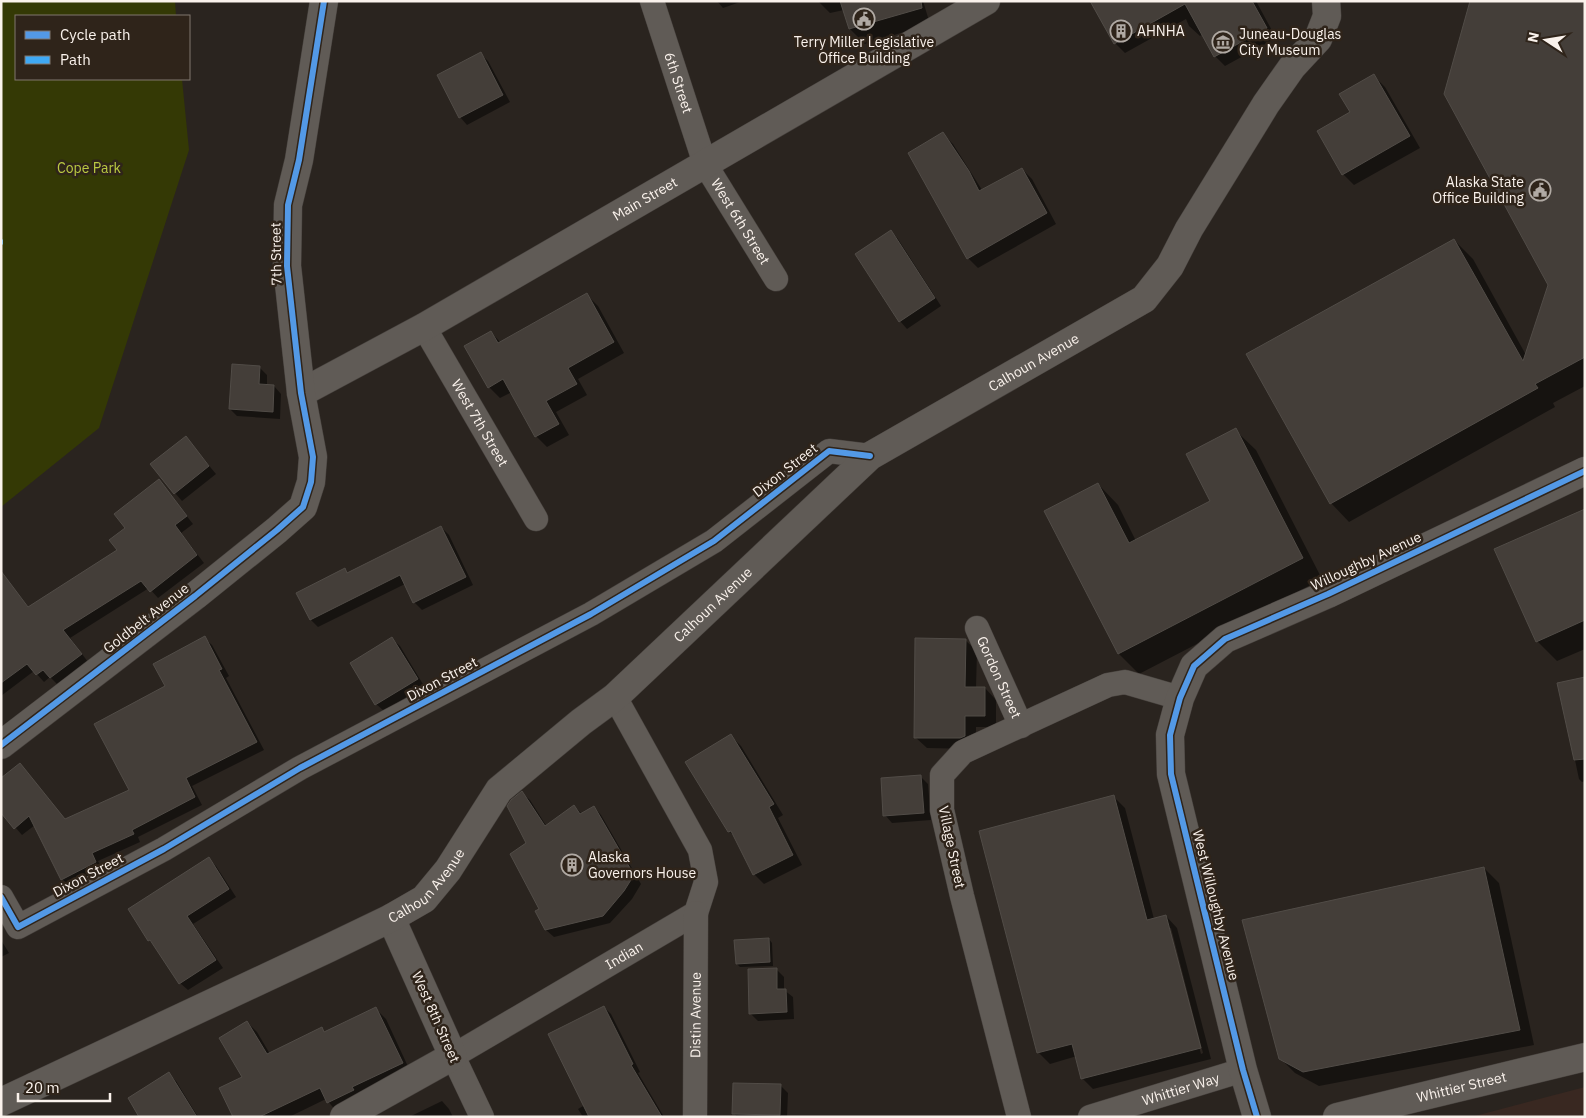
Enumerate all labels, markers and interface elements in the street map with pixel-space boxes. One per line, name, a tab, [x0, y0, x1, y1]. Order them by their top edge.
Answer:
public building icon: Terry Miller Legislative Office Building	[852, 7, 876, 31]
legend	[15, 15, 190, 80]
north arrow	[1521, 15, 1571, 65]
building icon: AHNHA	[1109, 19, 1133, 43]
place label: AHNHA	[1137, 22, 1185, 40]
text: Cycle path	[60, 25, 131, 44]
place label: Juneau-Douglas City Museum	[1239, 25, 1342, 59]
museum icon: Juneau-Douglas City Museum	[1211, 30, 1235, 54]
text: N	[1523, 30, 1543, 44]
place label: Terry Miller Legislative Office Building	[794, 33, 935, 67]
text: Path	[60, 50, 91, 69]
street label: 6th Street	[660, 50, 697, 116]
park label: Cope Park	[57, 159, 122, 177]
street label: Main Street	[609, 173, 681, 225]
place label: Alaska State Office Building	[1432, 173, 1525, 207]
street label: West 6th Street	[707, 175, 774, 268]
public building icon: Alaska State Office Building	[1528, 178, 1552, 202]
street label: 7th Street	[266, 222, 286, 286]
street label: Calhoun Avenue	[985, 329, 1083, 395]
street label: West 7th Street	[447, 376, 512, 470]
street label: Dixon Street	[749, 439, 821, 501]
street label: Willoughby Avenue	[1308, 527, 1424, 594]
street label: Calhoun Avenue	[670, 563, 756, 646]
street label: Goldbelt Avenue	[99, 579, 193, 657]
street label: Gordon Street	[973, 633, 1025, 721]
street label: Dixon Street	[404, 653, 480, 705]
street label: Village Street	[934, 804, 970, 890]
street label: West Willoughby Avenue	[1189, 828, 1244, 982]
street label: Calhoun Avenue	[385, 845, 469, 927]
place label: Alaska Governors House	[588, 848, 697, 882]
street label: Dixon Street	[50, 849, 126, 901]
building icon: Alaska Governors House	[560, 853, 584, 877]
street label: Indian	[602, 937, 646, 973]
street label: West 8th Street	[408, 969, 464, 1065]
street label: Distin Avenue	[686, 972, 705, 1058]
street label: Whittier Street	[1415, 1067, 1508, 1106]
street label: Whittier Way	[1140, 1069, 1222, 1109]
scale bar	[18, 1070, 110, 1102]
text: 20 m	[25, 1078, 60, 1097]

